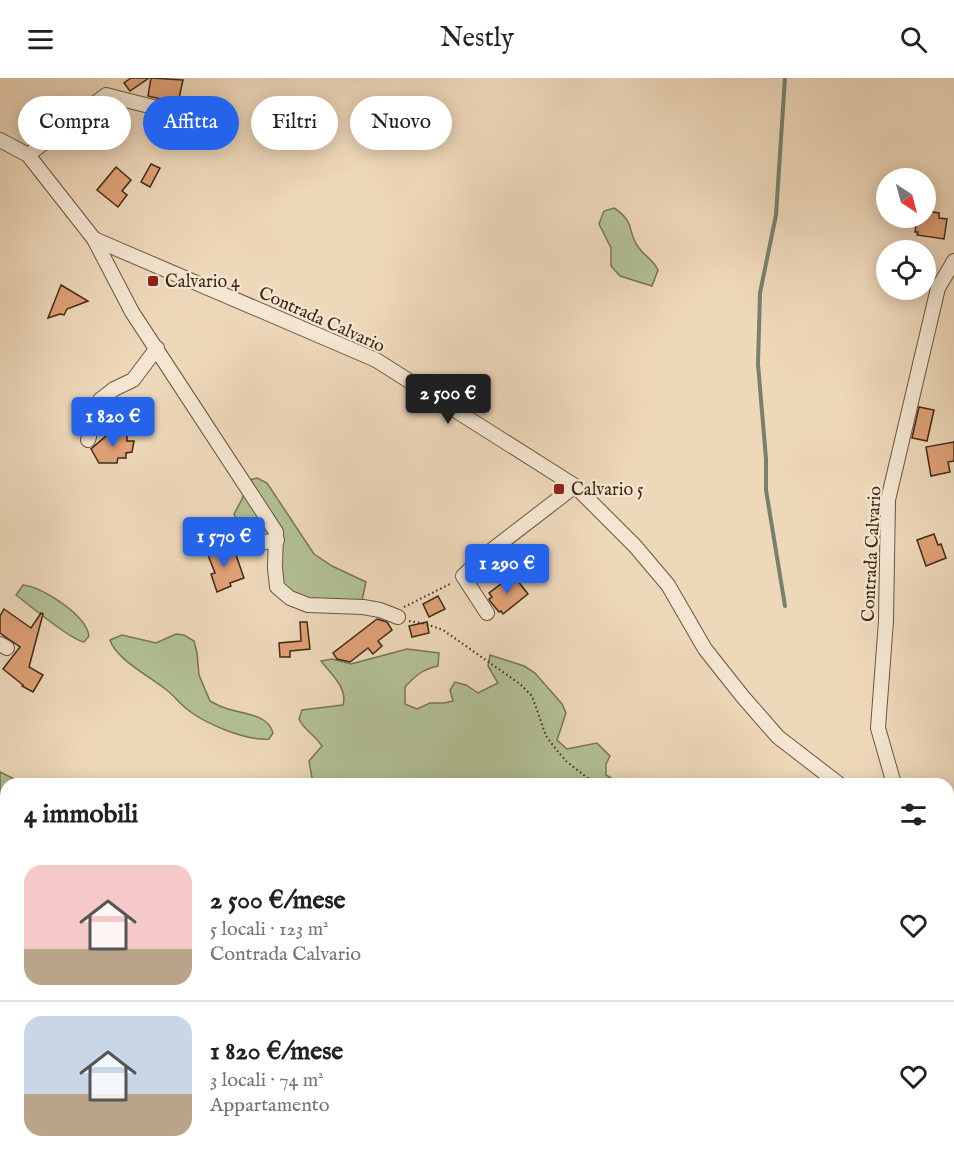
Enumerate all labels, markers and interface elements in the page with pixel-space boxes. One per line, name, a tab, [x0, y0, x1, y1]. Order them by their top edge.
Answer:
text: Nestly	[440, 22, 514, 56]
icon: menu	[24, 23, 57, 56]
icon: search	[897, 23, 930, 56]
chip: Compra	[18, 96, 131, 150]
chip: Affitta	[143, 96, 239, 150]
chip: Filtri	[251, 96, 338, 150]
chip: Nuovo	[350, 96, 452, 150]
north arrow	[876, 168, 936, 228]
map controls	[876, 168, 936, 300]
button: locate	[876, 240, 936, 300]
place label: Calvario 4	[165, 271, 240, 294]
marker: Calvario 4	[146, 274, 160, 288]
street label: Contrada Calvario	[255, 282, 388, 359]
pin: 2 500 €	[393, 374, 503, 425]
text: 2 500 €	[420, 381, 476, 406]
pin: 1 820 €	[58, 397, 168, 448]
text: 1 820 €	[86, 404, 140, 429]
place label: Calvario 5	[571, 479, 644, 502]
marker: Calvario 5	[552, 482, 566, 496]
street label: Contrada Calvario	[857, 485, 888, 623]
pin: 1 570 €	[169, 517, 279, 568]
text: 1 570 €	[197, 524, 251, 549]
pin: 1 290 €	[452, 544, 562, 595]
text: 1 290 €	[479, 551, 535, 576]
text: 4 immobili	[24, 798, 138, 831]
icon: filters	[897, 798, 930, 831]
text: 2 500 €/mese	[210, 884, 346, 917]
icon: home	[72, 889, 144, 961]
icon: heart	[897, 909, 930, 942]
text: 5 locali · 123 m²	[210, 917, 329, 942]
text: Contrada Calvario	[210, 942, 361, 967]
text: 1 820 €/mese	[210, 1035, 343, 1068]
icon: home	[72, 1040, 144, 1112]
icon: heart	[897, 1060, 930, 1093]
text: 3 locali · 74 m²	[210, 1068, 324, 1093]
text: Appartamento	[210, 1093, 329, 1118]

